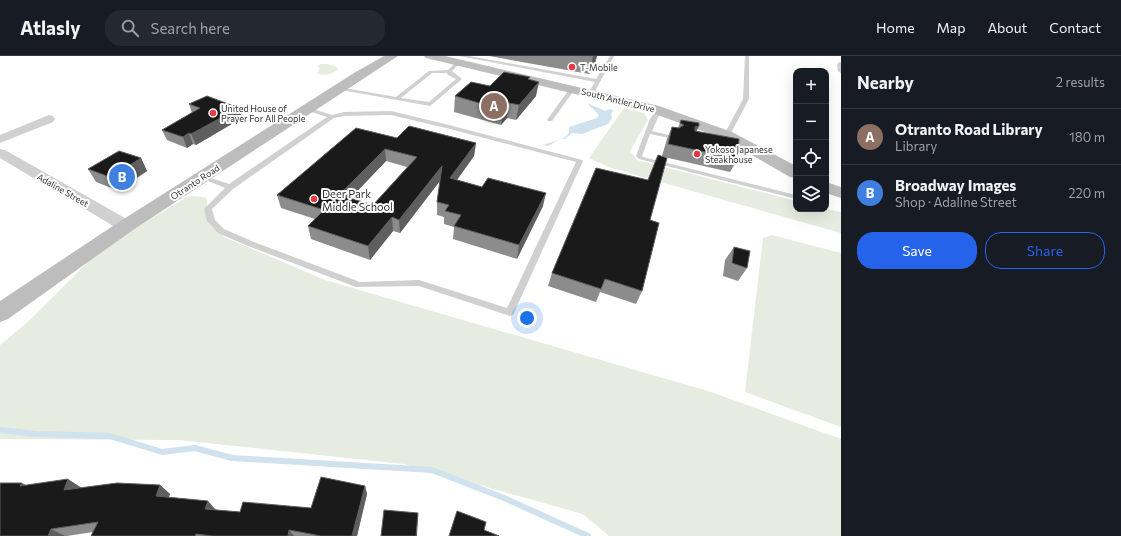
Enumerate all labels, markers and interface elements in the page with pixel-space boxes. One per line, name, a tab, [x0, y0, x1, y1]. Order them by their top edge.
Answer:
search box	[105, 10, 385, 46]
text: Atlasly	[20, 16, 81, 39]
icon: search	[119, 17, 141, 39]
text: Search here	[151, 19, 230, 37]
text: Home	[876, 19, 915, 36]
text: Map	[937, 19, 965, 36]
text: About	[987, 19, 1027, 36]
text: Contact	[1049, 19, 1101, 36]
marker: T-Mobile	[567, 62, 577, 72]
place label: T-Mobile	[580, 62, 618, 73]
map controls	[793, 68, 829, 212]
button: +	[793, 68, 829, 104]
text: Nearby	[857, 72, 914, 93]
text: 2 results	[1056, 74, 1105, 90]
street label: South Antler Drive	[580, 86, 656, 115]
pin: A	[481, 91, 507, 121]
place label: United House of Prayer For All People	[221, 103, 306, 124]
button: −	[793, 104, 829, 140]
marker: United House of Prayer For All People	[208, 108, 218, 118]
text: Otranto Road Library	[895, 120, 1043, 138]
text: A	[865, 129, 875, 145]
text: 180 m	[1069, 129, 1105, 145]
text: Library	[895, 138, 937, 154]
button: locate	[793, 140, 829, 176]
place label: Yokoso Japanese Steakhouse	[705, 144, 773, 165]
marker: Yokoso Japanese Steakhouse	[692, 149, 702, 159]
pin: B	[109, 162, 135, 192]
street label: Otranto Road	[168, 162, 222, 202]
street label: Adaline Street	[35, 171, 91, 209]
button: layers	[793, 176, 829, 212]
text: Broadway Images	[895, 176, 1016, 194]
text: B	[866, 185, 874, 201]
text: 220 m	[1068, 185, 1105, 201]
place label: Deer Park Middle School	[322, 187, 393, 213]
marker: Deer Park Middle School	[309, 194, 319, 204]
text: Shop · Adaline Street	[895, 194, 1017, 210]
button: Save	[857, 232, 977, 269]
button: Share	[985, 232, 1105, 269]
your location	[517, 308, 537, 328]

